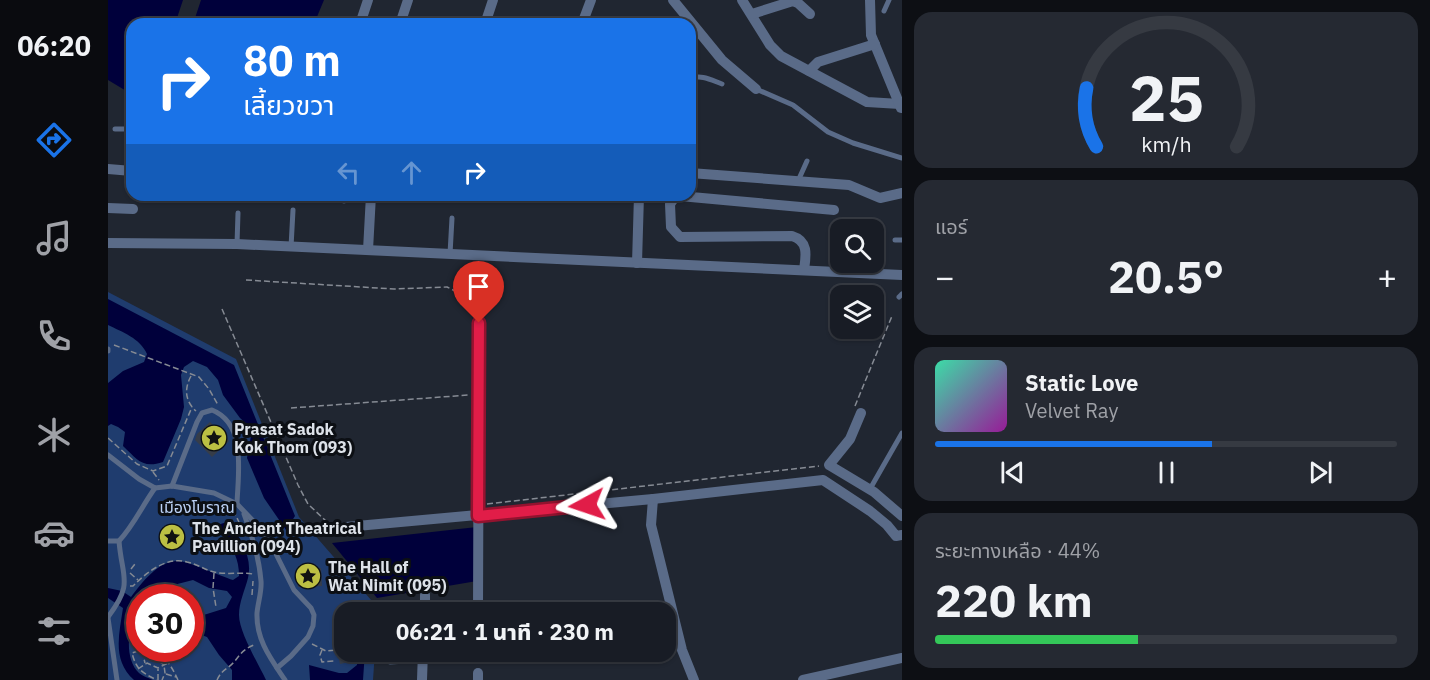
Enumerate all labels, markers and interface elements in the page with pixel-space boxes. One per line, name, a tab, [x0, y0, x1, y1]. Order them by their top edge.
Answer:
text: 06:20	[17, 28, 91, 63]
text: 80 m	[243, 33, 341, 88]
icon: right	[144, 42, 222, 120]
text: 25	[1129, 57, 1203, 138]
text: เลี้ยวขวา	[243, 87, 334, 122]
icon: directions	[33, 119, 75, 161]
text: km/h	[1141, 130, 1191, 158]
icon: left	[332, 156, 365, 189]
icon: ahead	[395, 156, 428, 189]
icon: right	[458, 156, 491, 189]
text: แอร์	[935, 213, 967, 240]
icon: music	[33, 217, 75, 259]
map controls	[830, 219, 884, 339]
button: search	[830, 219, 884, 273]
text: 20.5°	[1108, 247, 1224, 305]
text: −	[935, 255, 955, 298]
text: +	[1377, 255, 1397, 298]
pin	[453, 261, 504, 323]
icon: arrive	[462, 270, 495, 303]
button: layers	[830, 285, 884, 339]
icon: phone	[33, 315, 75, 357]
text: Static Love	[1025, 368, 1138, 397]
text: Velvet Ray	[1025, 397, 1118, 424]
icon: climate	[33, 414, 75, 456]
place label: Prasat Sadok Kok Thom (093)	[234, 419, 352, 457]
place icon: Prasat Sadok Kok Thom (093)	[199, 423, 229, 453]
icon: previous	[996, 456, 1029, 489]
icon: pause	[1150, 456, 1183, 489]
icon: next	[1304, 456, 1337, 489]
position arrow	[555, 473, 619, 537]
park label: เมืองโบราณ	[159, 497, 235, 517]
icon: car	[33, 512, 75, 554]
place label: The Ancient Theatrical Pavillion (094)	[192, 518, 362, 556]
place icon: The Ancient Theatrical Pavillion (094)	[157, 522, 187, 552]
text: ระยะทางเหลือ · 44%	[935, 537, 1100, 564]
place label: The Hall of Wat Nimit (095)	[328, 557, 447, 595]
place icon: The Hall of Wat Nimit (095)	[293, 561, 323, 591]
text: 220 km	[935, 571, 1093, 629]
speed limit sign: 30	[126, 584, 204, 662]
icon: filters	[33, 610, 75, 652]
text: 06:21 · 1 นาที · 230 m	[396, 617, 614, 646]

